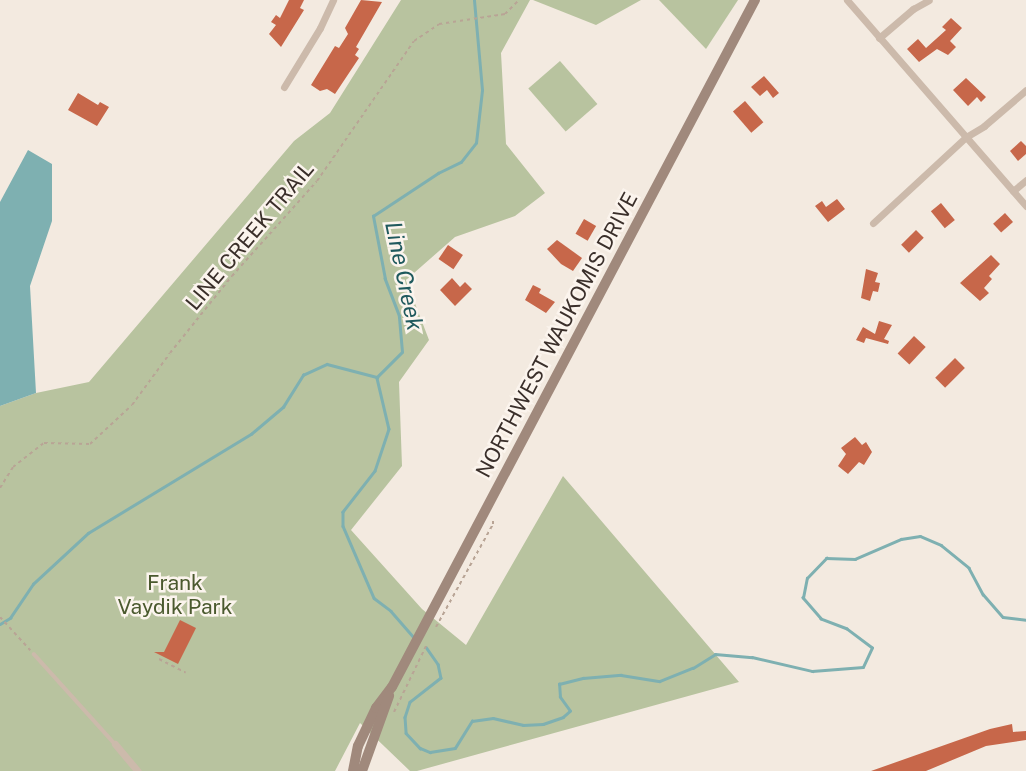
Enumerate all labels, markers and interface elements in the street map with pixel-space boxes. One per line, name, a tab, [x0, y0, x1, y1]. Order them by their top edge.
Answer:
street label: LINE CREEK TRAIL	[181, 157, 319, 315]
street label: NORTHWEST WAUKOMIS DRIVE	[471, 188, 643, 482]
water label: Line Creek	[379, 219, 429, 333]
park label: Frank Vaydik Park	[117, 570, 233, 620]

